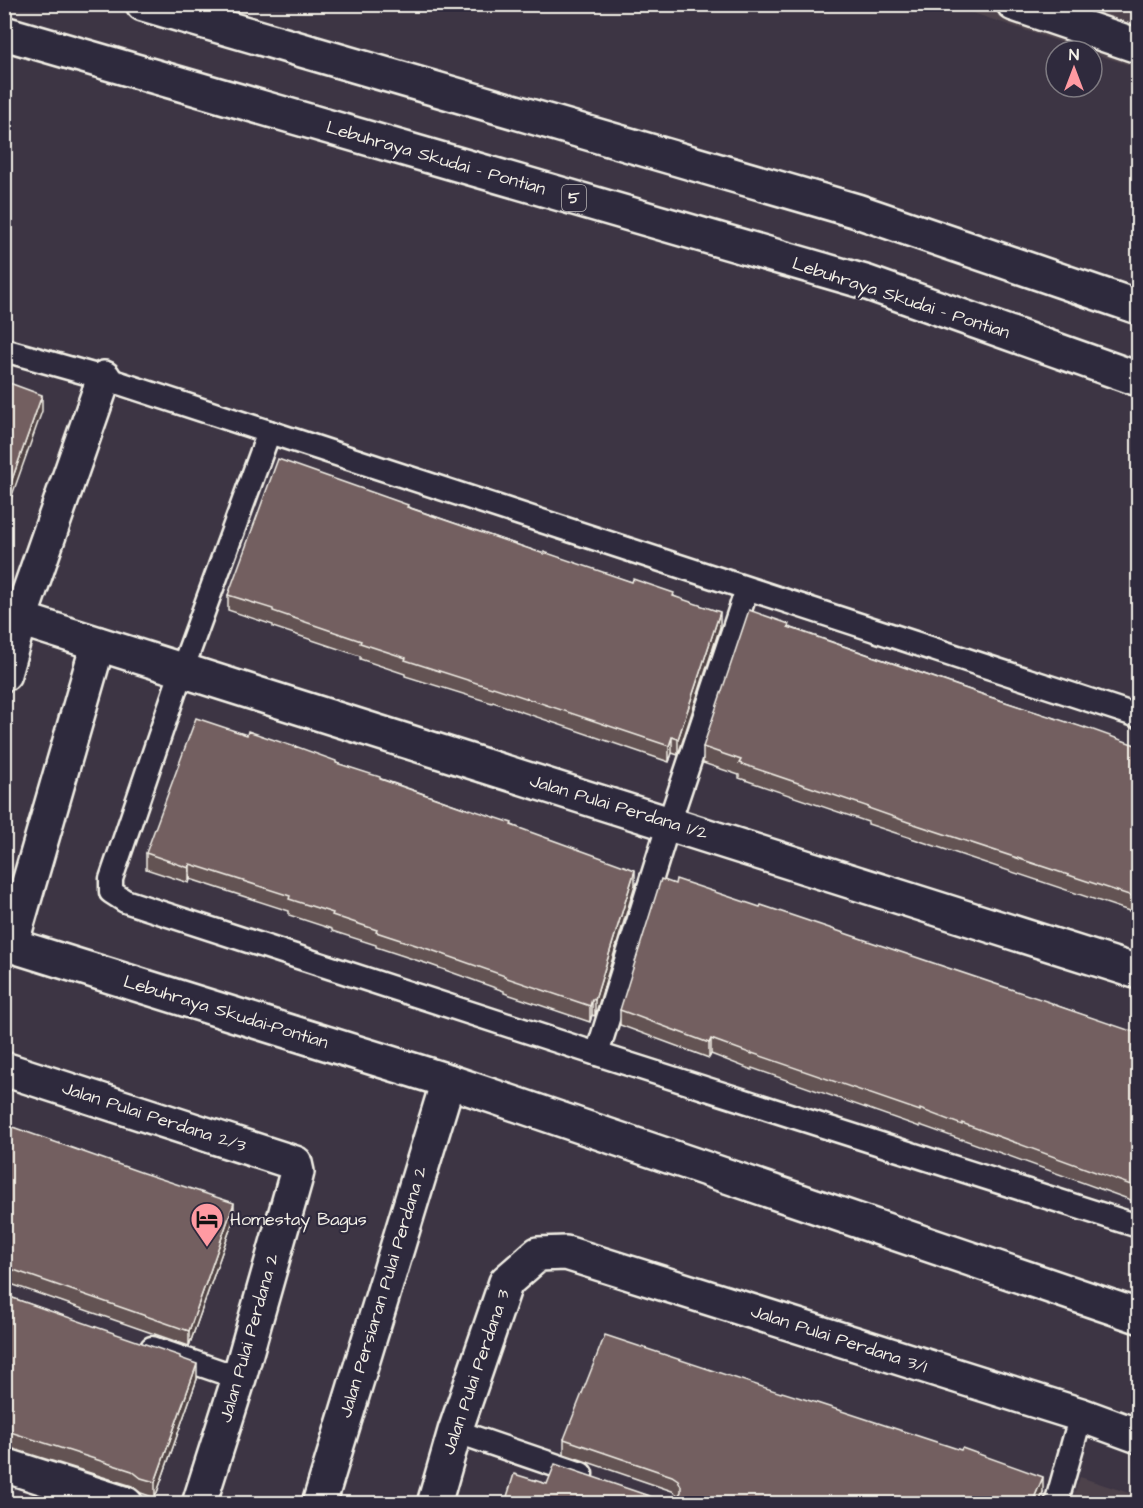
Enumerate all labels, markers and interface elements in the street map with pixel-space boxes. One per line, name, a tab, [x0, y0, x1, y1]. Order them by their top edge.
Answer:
north arrow	[1044, 39, 1104, 99]
text: N	[1069, 44, 1079, 66]
street label: Lebuhraya Skudai - Pontian	[323, 115, 549, 202]
road number: 5	[562, 185, 586, 211]
street label: Lebuhraya Skudai - Pontian	[789, 251, 1013, 346]
street label: Jalan Pulai Perdana 1/2	[527, 768, 712, 846]
street label: Lebuhraya Skudai-Pontian	[120, 969, 331, 1056]
street label: Jalan Pulai Perdana 2/3	[59, 1075, 249, 1159]
street label: Jalan Persiaran Pulai Perdana 2	[333, 1162, 433, 1421]
hotel icon: Homestay Bagus	[189, 1201, 225, 1248]
place label: Homestay Bagus	[230, 1207, 367, 1233]
street label: Jalan Pulai Perdana 2	[213, 1250, 285, 1425]
street label: Jalan Pulai Perdana 3	[436, 1286, 516, 1458]
street label: Jalan Pulai Perdana 3/1	[748, 1299, 930, 1379]

